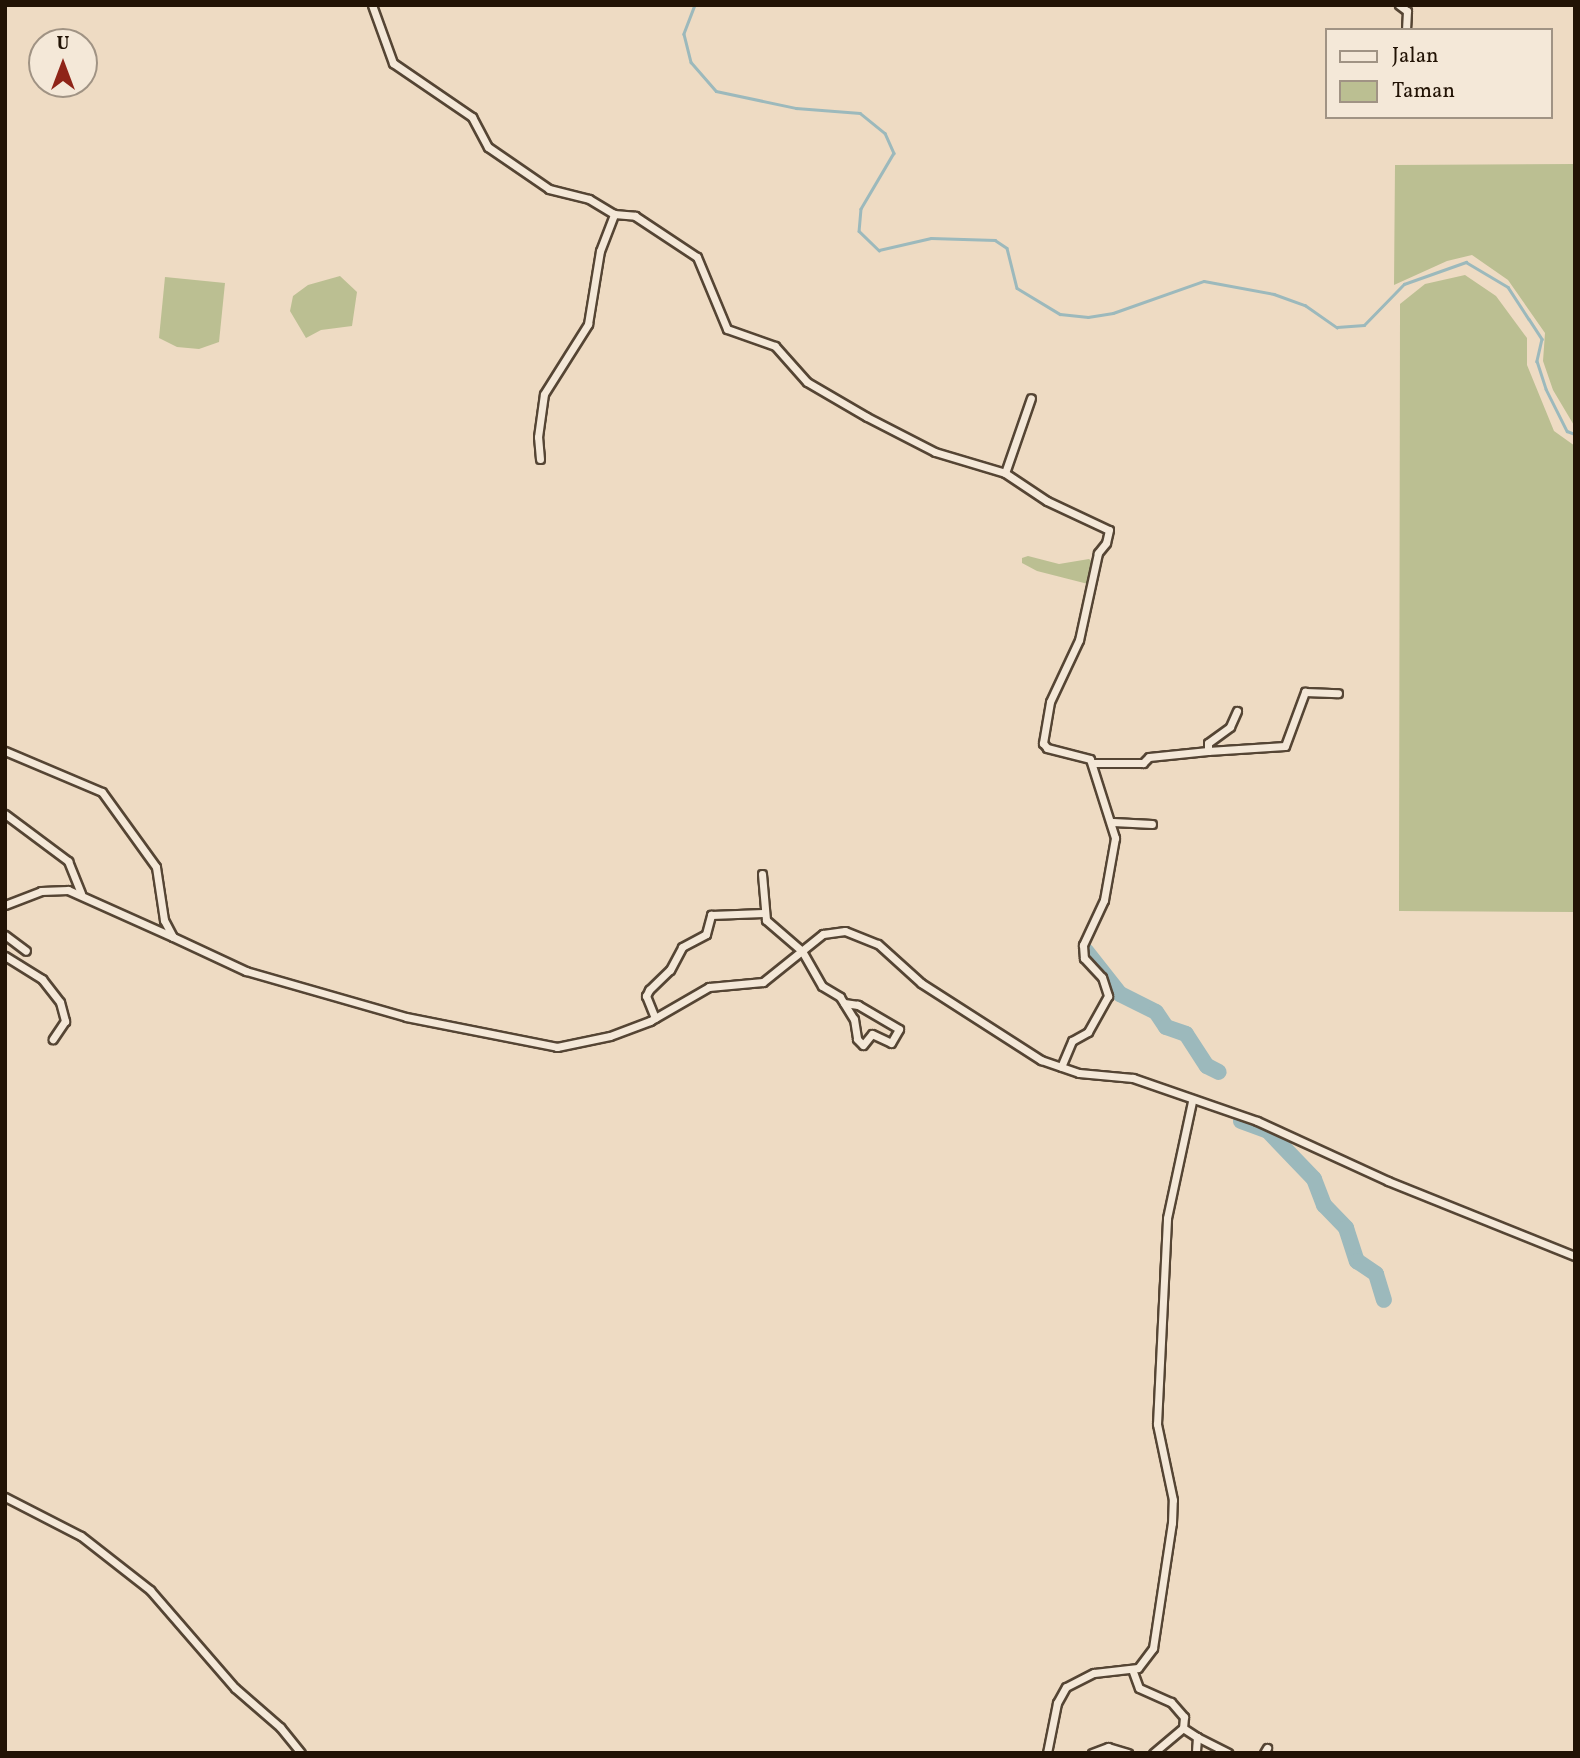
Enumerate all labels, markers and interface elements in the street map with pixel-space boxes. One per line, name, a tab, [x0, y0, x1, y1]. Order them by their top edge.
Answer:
north arrow	[28, 28, 98, 98]
legend	[1324, 28, 1552, 119]
text: U	[56, 31, 70, 57]
text: Jalan	[1392, 42, 1439, 71]
text: Taman	[1392, 77, 1455, 106]

